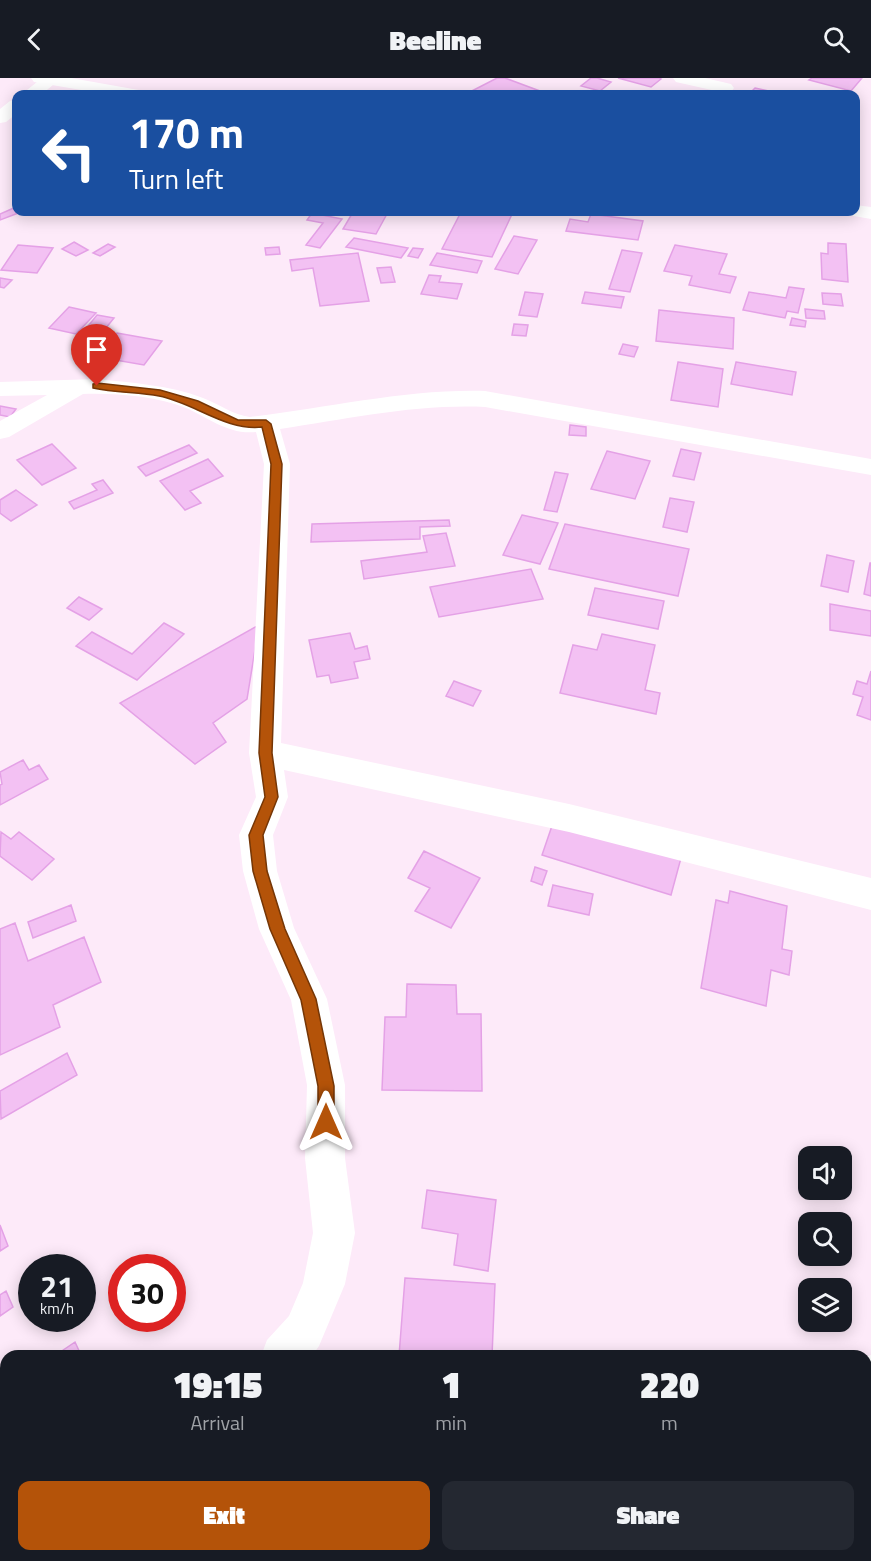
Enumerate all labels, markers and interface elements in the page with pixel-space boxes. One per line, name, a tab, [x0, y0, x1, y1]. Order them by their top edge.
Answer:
text: Beeline	[390, 19, 481, 60]
icon: back	[18, 23, 51, 56]
icon: search	[820, 23, 853, 56]
text: 170 m	[129, 100, 244, 164]
icon: left	[30, 114, 108, 192]
text: Turn left	[129, 158, 223, 199]
pin	[71, 324, 122, 386]
icon: arrive	[80, 333, 113, 366]
position arrow	[294, 1090, 358, 1154]
map controls	[798, 1146, 852, 1332]
button: sound	[798, 1146, 852, 1200]
button: search	[798, 1212, 852, 1266]
speed limit sign: 30	[108, 1254, 186, 1332]
text: 21	[40, 1263, 74, 1309]
button: layers	[798, 1278, 852, 1332]
text: km/h	[40, 1297, 74, 1320]
text: 19:15	[173, 1357, 262, 1412]
text: 1	[441, 1357, 461, 1412]
text: 220	[640, 1357, 699, 1412]
text: Arrival	[190, 1407, 245, 1438]
text: min	[435, 1407, 467, 1438]
text: m	[661, 1407, 678, 1438]
button: Exit	[18, 1481, 430, 1550]
button: Share	[442, 1481, 854, 1550]

